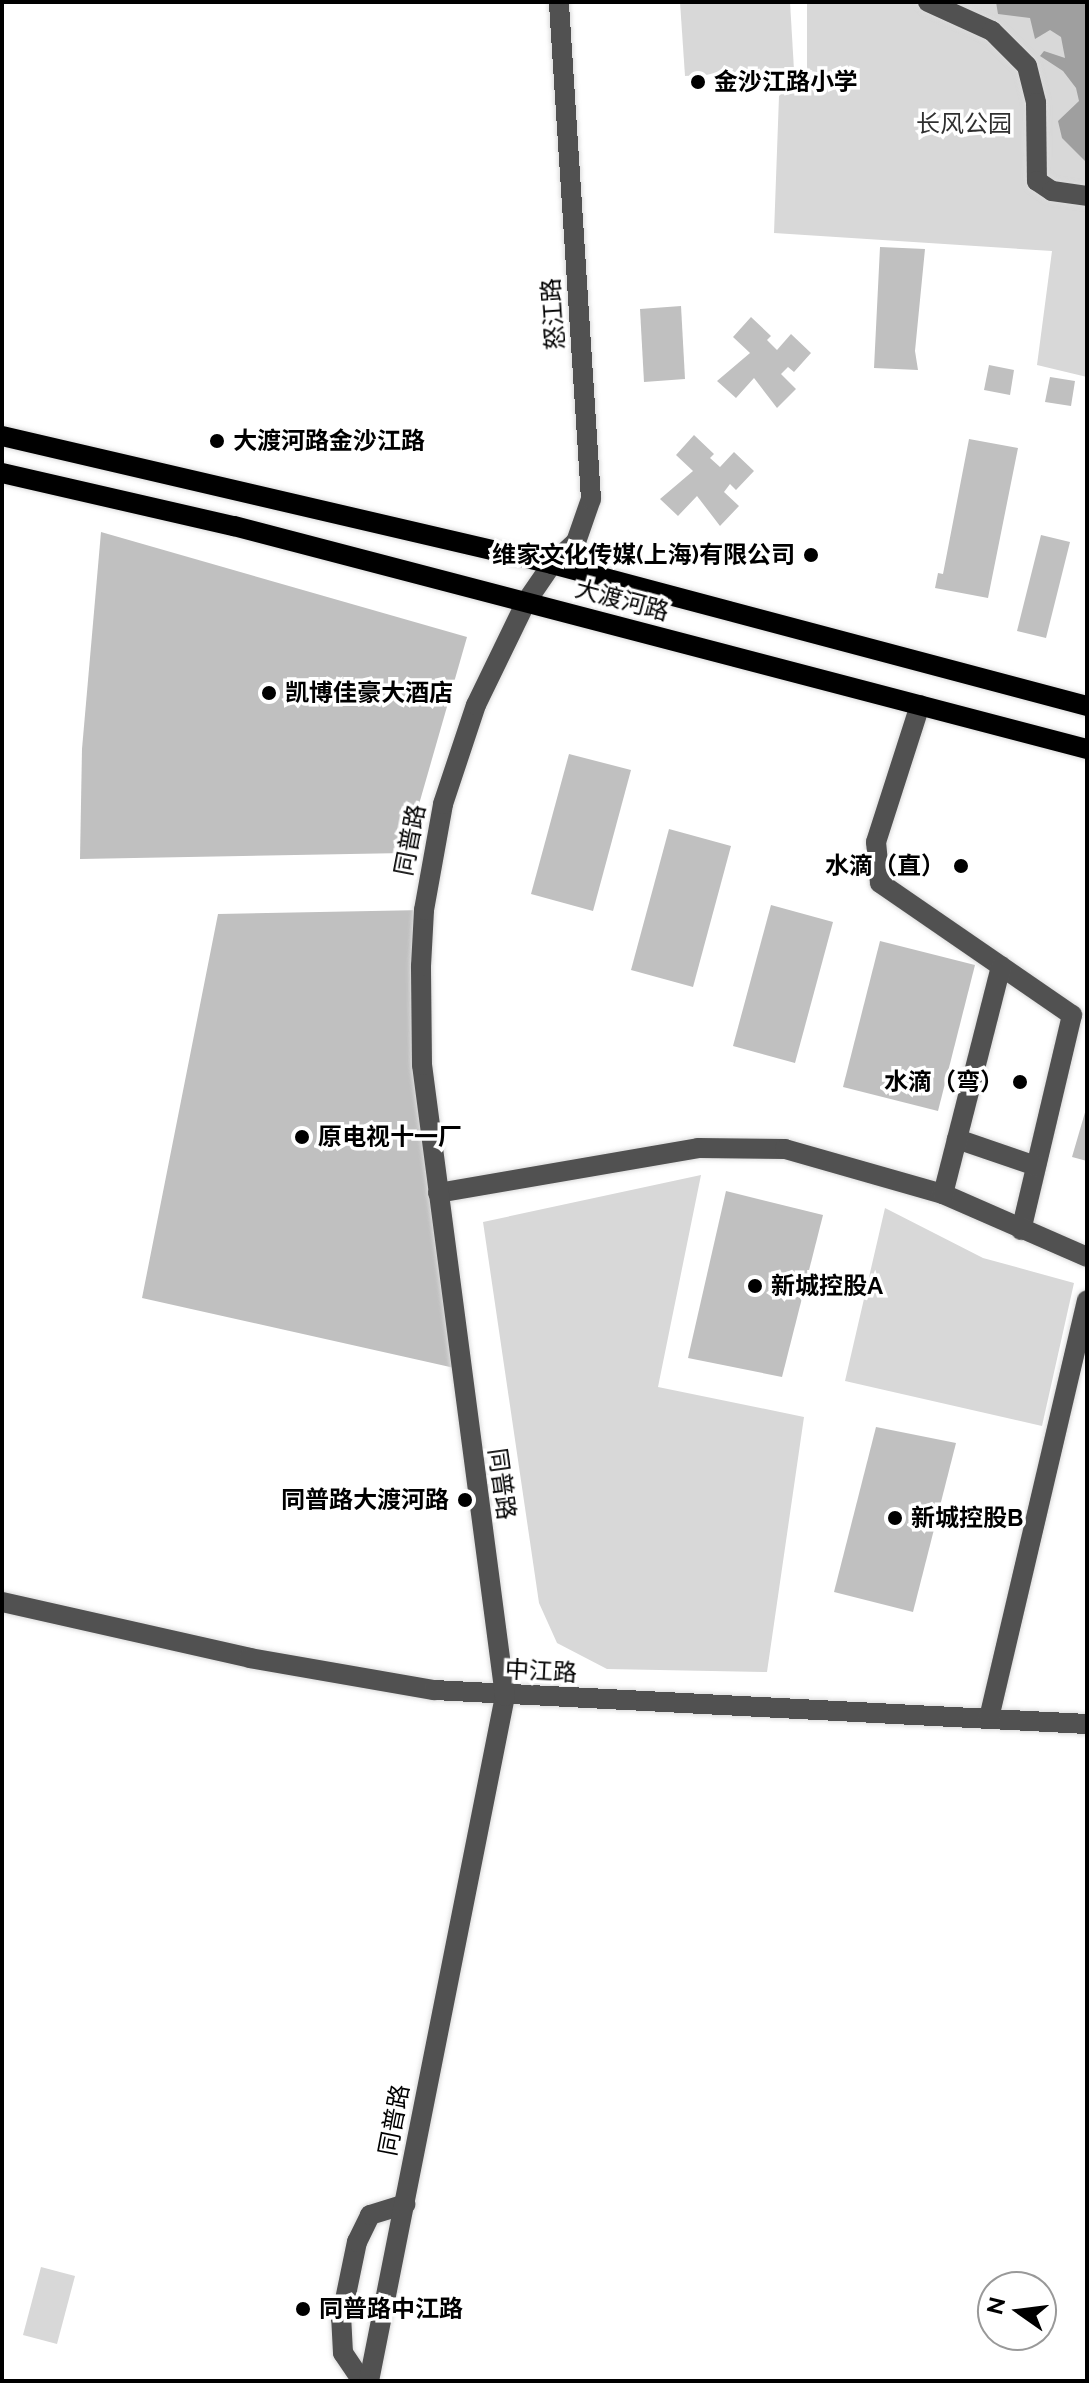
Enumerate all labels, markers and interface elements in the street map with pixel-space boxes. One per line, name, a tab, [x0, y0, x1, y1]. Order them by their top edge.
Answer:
place label: 金沙江路小学	[714, 68, 858, 96]
marker: 金沙江路小学	[689, 73, 707, 91]
park label: 长风公园	[916, 110, 1012, 138]
street label: 怒江路	[536, 277, 570, 351]
place label: 大渡河路金沙江路	[233, 427, 425, 455]
marker: 大渡河路金沙江路	[208, 432, 226, 450]
place label: 维家文化传媒(上海)有限公司	[492, 541, 795, 569]
marker: 维家文化传媒(上海)有限公司	[802, 546, 820, 564]
street label: 大渡河路	[572, 574, 672, 626]
place label: 凯博佳豪大酒店	[285, 679, 453, 707]
marker: 凯博佳豪大酒店	[260, 684, 278, 702]
street label: 同普路	[389, 802, 431, 878]
place label: 水滴（直）	[825, 852, 945, 880]
marker: 水滴（直）	[952, 857, 970, 875]
place label: 水滴（弯）	[884, 1068, 1004, 1096]
marker: 水滴（弯）	[1011, 1073, 1029, 1091]
place label: 原电视十一厂	[318, 1123, 462, 1151]
marker: 原电视十一厂	[293, 1128, 311, 1146]
place label: 新城控股A	[771, 1272, 883, 1300]
marker: 新城控股A	[746, 1277, 764, 1295]
street label: 同普路	[483, 1446, 521, 1522]
place label: 同普路大渡河路	[281, 1486, 449, 1514]
marker: 同普路大渡河路	[456, 1491, 474, 1509]
place label: 新城控股B	[911, 1504, 1023, 1532]
marker: 新城控股B	[886, 1509, 904, 1527]
street label: 中江路	[504, 1655, 578, 1687]
street label: 同普路	[373, 2082, 415, 2158]
north arrow	[977, 2271, 1057, 2351]
text: N	[981, 2294, 1010, 2317]
place label: 同普路中江路	[319, 2295, 463, 2323]
marker: 同普路中江路	[294, 2300, 312, 2318]

